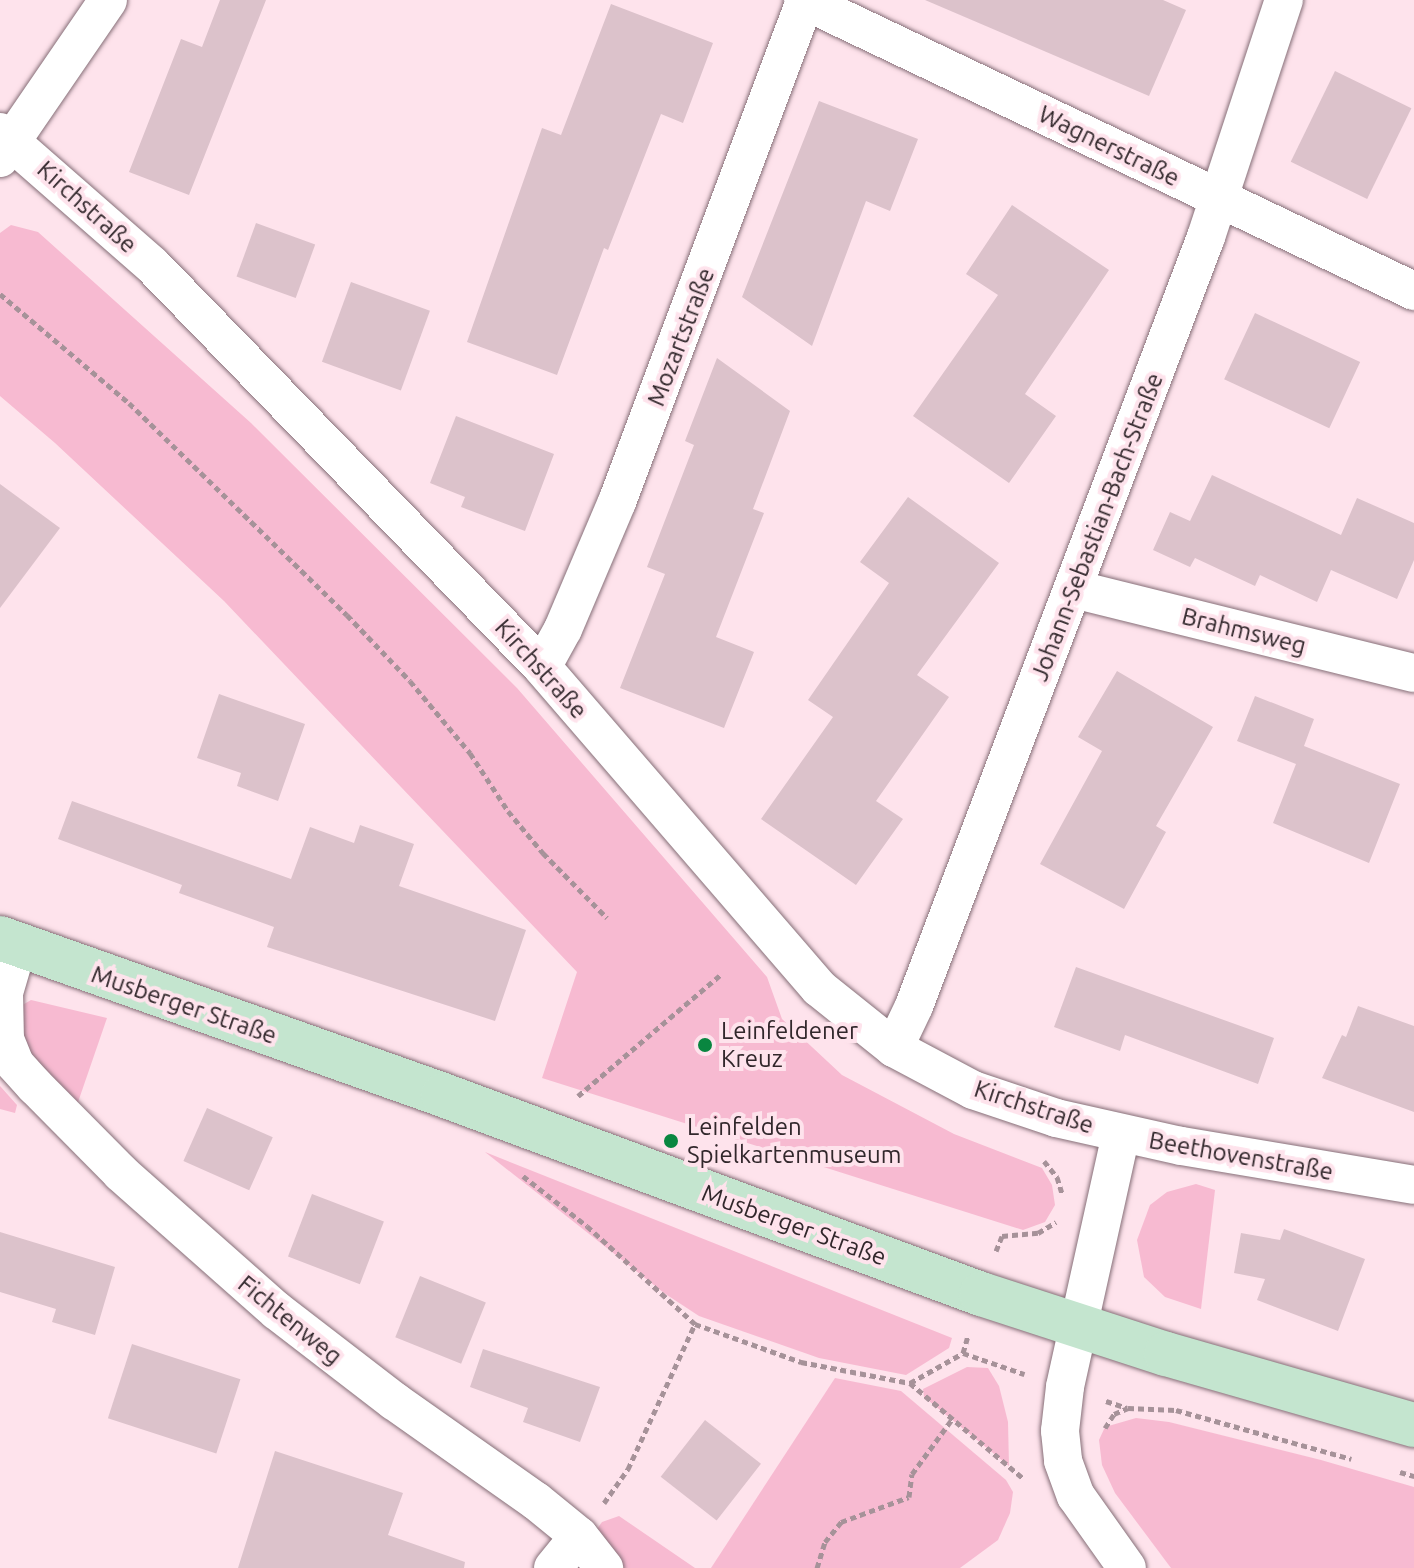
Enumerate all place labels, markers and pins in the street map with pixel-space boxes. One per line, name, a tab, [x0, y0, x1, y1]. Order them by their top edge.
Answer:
place label: Leinfeldener Kreuz	[721, 1017, 858, 1073]
marker: Leinfeldener Kreuz	[696, 1036, 714, 1054]
place label: Leinfelden Spielkartenmuseum	[687, 1113, 901, 1169]
marker: Leinfelden Spielkartenmuseum	[662, 1132, 680, 1150]

